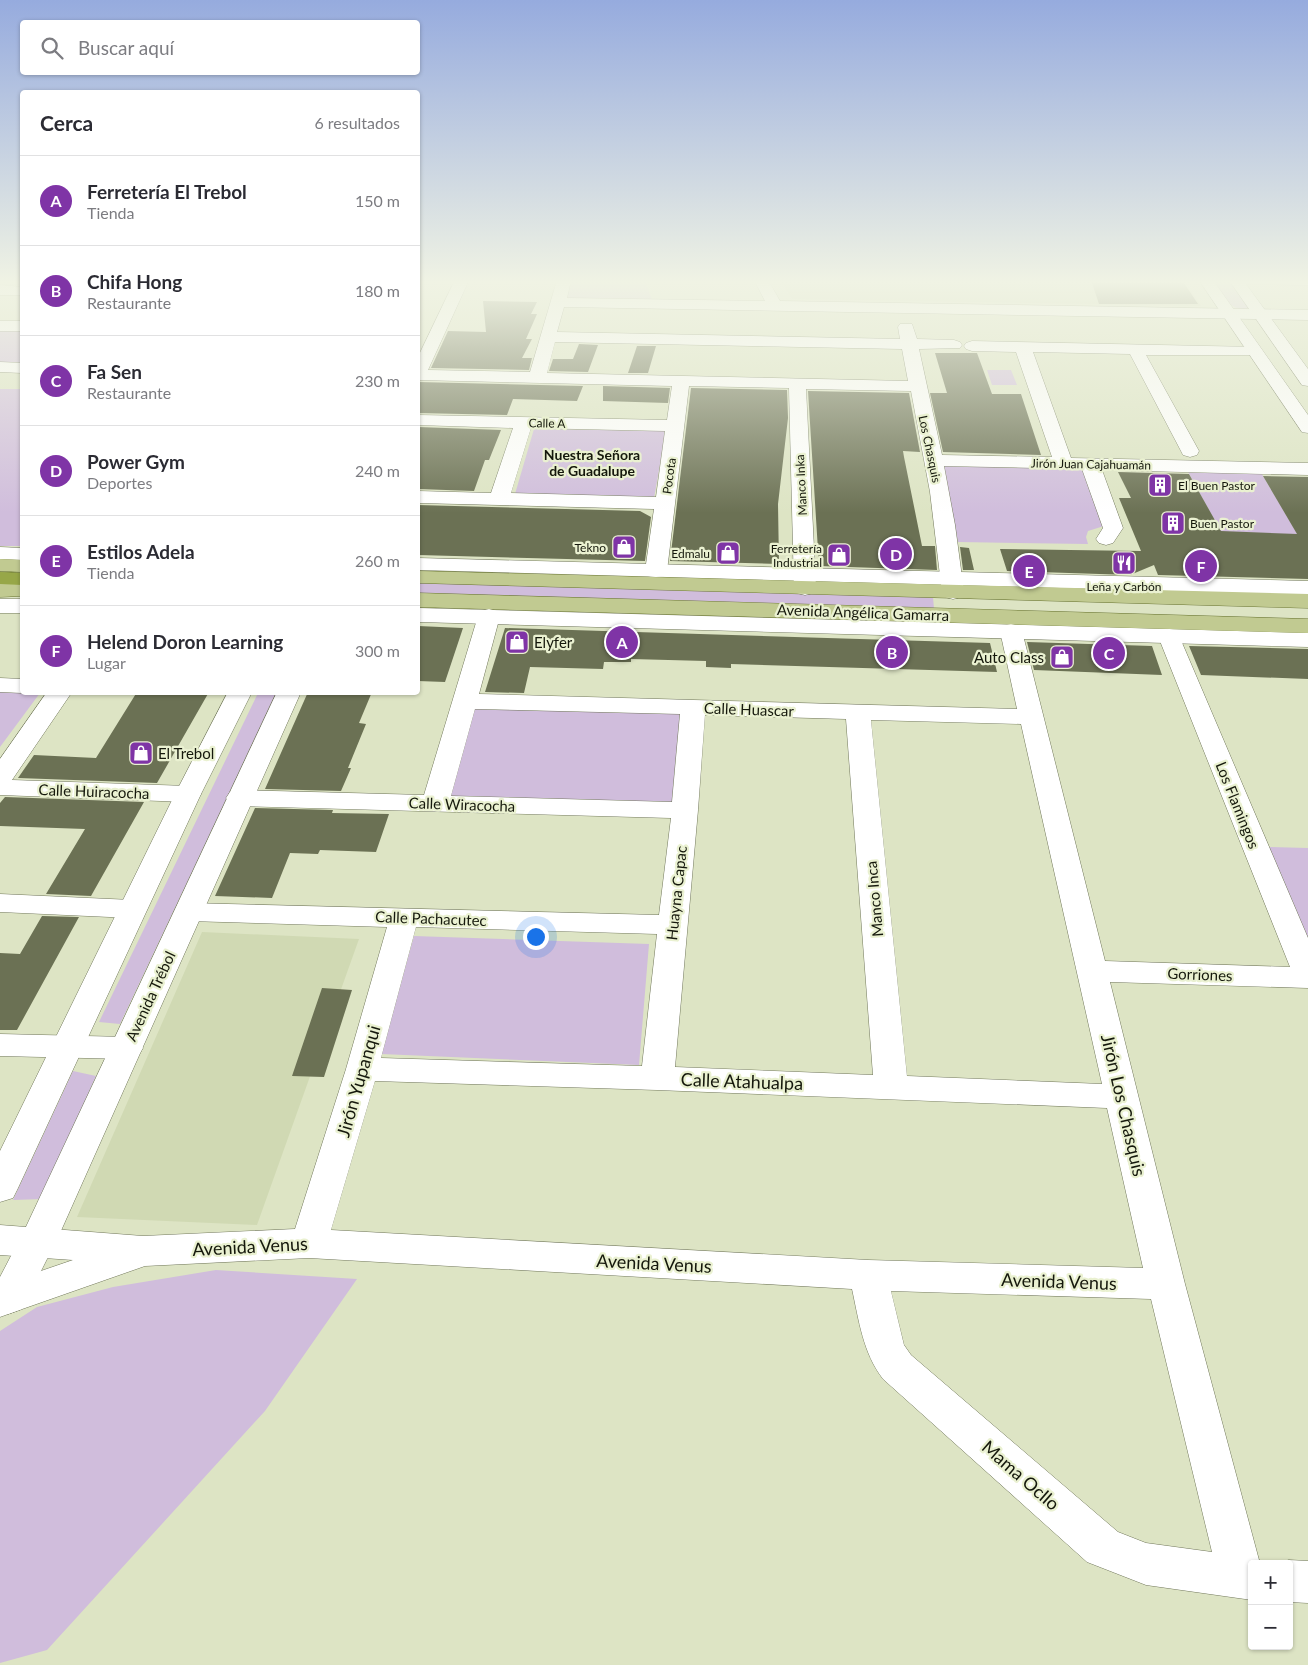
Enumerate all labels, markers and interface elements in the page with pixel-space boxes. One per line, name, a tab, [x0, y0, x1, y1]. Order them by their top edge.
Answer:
search box	[20, 20, 420, 75]
icon: search	[38, 34, 66, 62]
text: Buscar aquí	[78, 36, 174, 59]
text: Cerca	[40, 110, 93, 135]
text: 6 resultados	[314, 113, 400, 132]
text: Ferretería El Trebol	[87, 180, 247, 203]
text: A	[50, 191, 62, 210]
text: 150 m	[355, 191, 400, 210]
text: Tienda	[87, 203, 135, 222]
text: Chifa Hong	[87, 270, 182, 293]
text: B	[51, 281, 61, 300]
text: 180 m	[355, 281, 400, 300]
text: Restaurante	[87, 293, 171, 312]
text: Fa Sen	[87, 360, 142, 383]
text: C	[51, 371, 61, 390]
text: 230 m	[355, 371, 400, 390]
text: Restaurante	[87, 383, 171, 402]
street label: Los Chasquis	[916, 414, 944, 484]
street label: Calle A	[528, 415, 566, 431]
district label: Nuestra Señora de Guadalupe	[544, 446, 640, 479]
text: Power Gym	[87, 450, 185, 473]
street label: Manco Inka	[792, 454, 810, 516]
street label: Jirón Juan Cajahuamán	[1031, 455, 1151, 473]
street label: Pocota	[659, 457, 679, 495]
text: D	[50, 461, 62, 480]
text: 240 m	[355, 461, 400, 480]
building icon: El Buen Pastor	[1147, 472, 1173, 498]
text: Deportes	[87, 473, 152, 492]
place label: El Buen Pastor	[1178, 478, 1255, 493]
building icon: Buen Pastor	[1160, 510, 1186, 536]
place label: Buen Pastor	[1190, 516, 1255, 531]
shop icon: Tekno	[611, 534, 637, 560]
pin: D	[880, 535, 912, 573]
text: Estilos Adela	[87, 540, 195, 563]
place label: Tekno	[574, 540, 606, 555]
shop icon: Edmalu	[715, 540, 741, 566]
place label: Ferretería Industrial	[771, 541, 822, 570]
shop icon: Ferretería Industrial	[826, 542, 852, 568]
place label: Edmalu	[671, 546, 710, 561]
pin: F	[1185, 547, 1217, 585]
restaurant icon: Leña y Carbón	[1111, 550, 1137, 576]
text: E	[51, 551, 61, 570]
text: 260 m	[355, 551, 400, 570]
pin: E	[1013, 552, 1045, 590]
text: Tienda	[87, 563, 135, 582]
place label: Leña y Carbón	[1086, 579, 1162, 594]
street label: Avenida Angélica Gamarra	[777, 600, 949, 624]
pin: A	[606, 623, 638, 661]
shop icon: Elyfer	[504, 629, 530, 655]
text: Helend Doron Learning	[87, 630, 283, 653]
place label: Elyfer	[534, 633, 573, 651]
pin: B	[876, 633, 908, 671]
pin: C	[1093, 634, 1125, 672]
text: F	[51, 641, 61, 660]
text: 300 m	[355, 641, 400, 660]
shop icon: Auto Class	[1049, 644, 1075, 670]
place label: Auto Class	[974, 648, 1044, 666]
text: Lugar	[87, 653, 126, 672]
street label: Calle Huascar	[704, 698, 795, 720]
shop icon: El Trebol	[128, 740, 154, 766]
place label: El Trebol	[158, 744, 214, 762]
street label: Los Flamingos	[1212, 759, 1264, 851]
street label: Calle Huiracocha	[38, 780, 150, 802]
street label: Calle Wiracocha	[408, 793, 516, 815]
street label: Huayna Capac	[662, 845, 690, 941]
street label: Manco Inca	[862, 860, 886, 938]
street label: Calle Pachacutec	[375, 907, 487, 929]
your location	[523, 924, 549, 950]
street label: Avenida Trébol	[121, 948, 179, 1044]
street label: Gorriones	[1167, 964, 1233, 984]
street label: Jirón Yupanqui	[332, 1023, 384, 1139]
street label: Jirón Los Chasquis	[1097, 1032, 1151, 1178]
street label: Calle Atahualpa	[680, 1068, 804, 1094]
street label: Avenida Venus	[192, 1232, 308, 1260]
street label: Avenida Venus	[596, 1249, 712, 1277]
street label: Avenida Venus	[1001, 1268, 1117, 1294]
street label: Mama Ocllo	[978, 1435, 1064, 1515]
map controls	[1248, 1560, 1293, 1650]
button: +	[1248, 1560, 1293, 1605]
button: −	[1248, 1605, 1293, 1650]

